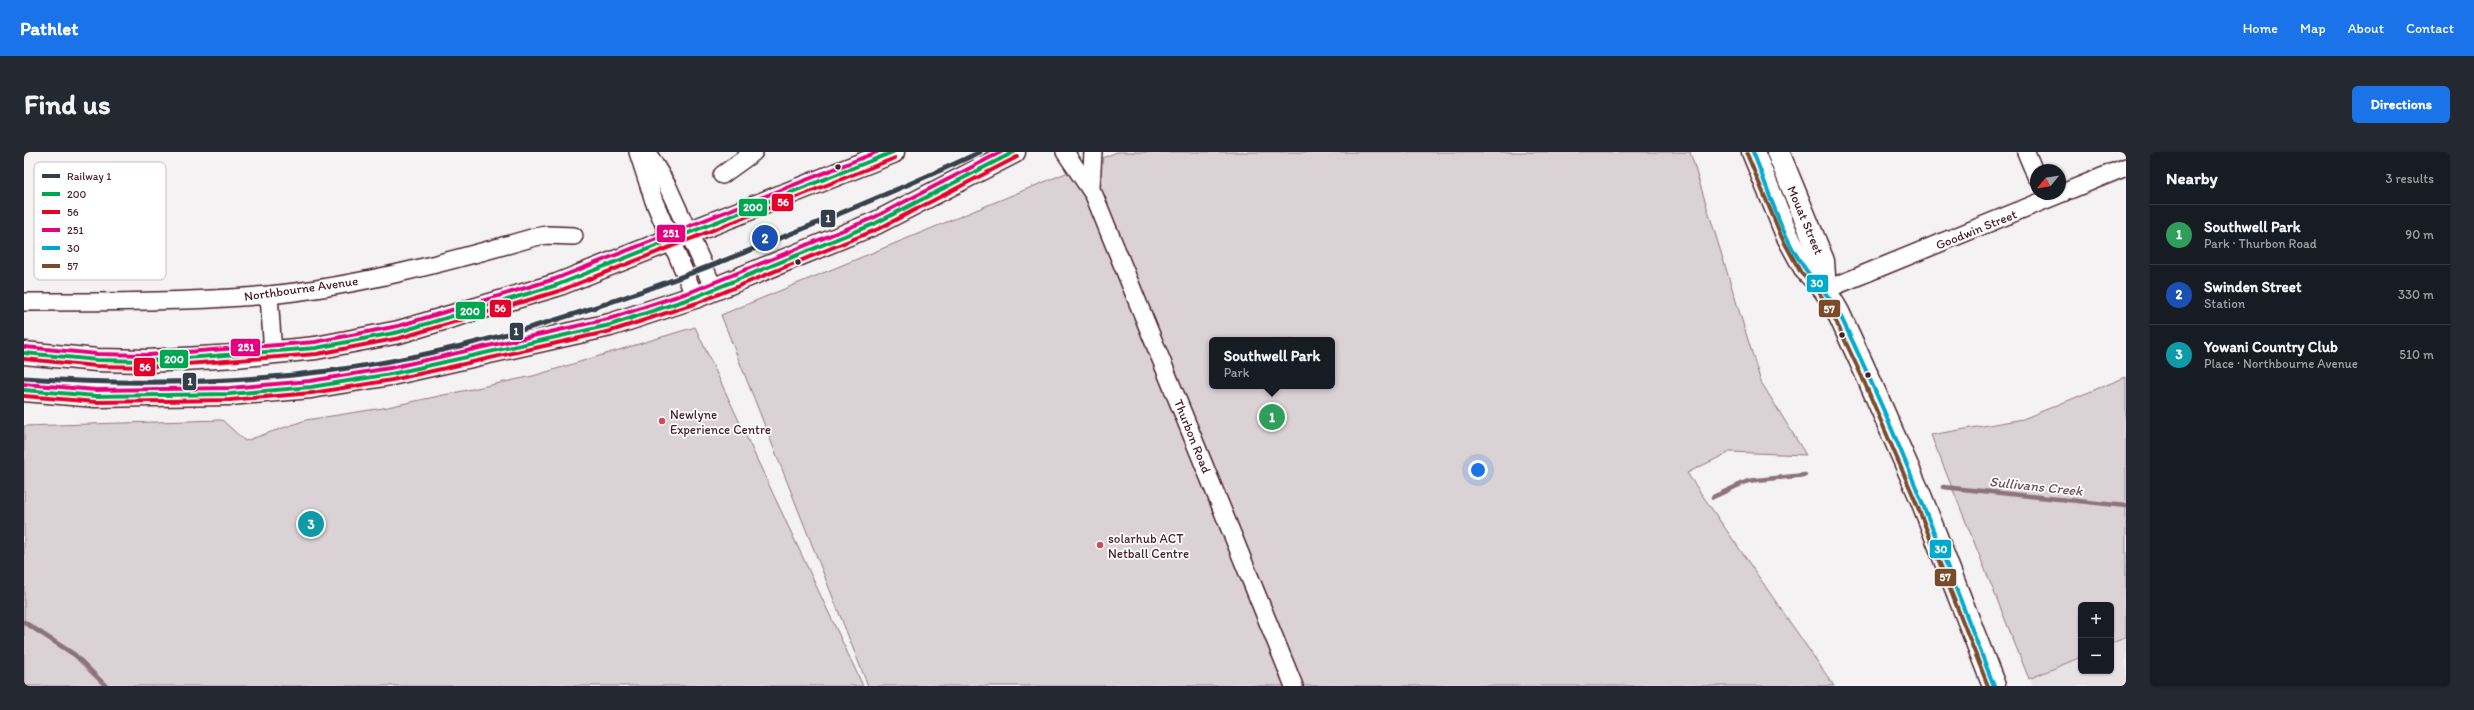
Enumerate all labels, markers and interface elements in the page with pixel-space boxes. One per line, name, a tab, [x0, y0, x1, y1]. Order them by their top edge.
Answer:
text: Pathlet	[20, 17, 78, 40]
text: Home	[2243, 20, 2278, 37]
text: Map	[2300, 20, 2326, 37]
text: About	[2348, 20, 2384, 37]
text: Contact	[2406, 20, 2454, 37]
button: Directions	[2352, 86, 2450, 123]
text: Find us	[24, 87, 111, 121]
legend	[34, 162, 166, 280]
unlabelled marker	[833, 162, 843, 172]
north arrow	[2030, 164, 2066, 200]
text: Nearby	[2166, 168, 2218, 188]
text: Railway 1	[67, 170, 111, 183]
text: 3 results	[2385, 171, 2434, 186]
street label: Mouat Street	[1784, 184, 1827, 257]
text: 200	[67, 188, 87, 201]
line badge: 56	[771, 193, 794, 212]
text: 56	[777, 196, 789, 209]
line badge: 200	[738, 198, 768, 217]
text: 200	[743, 201, 763, 214]
text: 56	[67, 206, 79, 219]
street label: Goodwin Street	[1933, 206, 2019, 253]
line badge: 1	[820, 209, 836, 228]
text: 1	[825, 212, 831, 225]
text: Southwell Park	[2204, 218, 2301, 236]
pin: 2	[752, 223, 778, 253]
text: 251	[67, 224, 84, 237]
line badge: 251	[656, 224, 686, 243]
text: 251	[663, 227, 680, 240]
text: 1	[2176, 227, 2182, 242]
text: 90 m	[2405, 227, 2434, 242]
text: Park · Thurbon Road	[2204, 236, 2317, 251]
text: 30	[67, 242, 80, 255]
unlabelled marker	[793, 257, 803, 267]
text: 57	[67, 260, 79, 273]
street label: Northbourne Avenue	[243, 273, 359, 304]
line badge: 30	[1806, 274, 1829, 293]
text: 30	[1811, 277, 1824, 290]
text: Swinden Street	[2204, 278, 2302, 296]
text: 2	[2176, 287, 2182, 302]
text: 330 m	[2398, 287, 2434, 302]
text: Station	[2204, 296, 2245, 311]
line badge: 56	[489, 299, 512, 318]
line badge: 57	[1818, 299, 1841, 318]
line badge: 200	[455, 301, 486, 320]
text: 56	[494, 302, 506, 315]
text: 57	[1823, 303, 1835, 316]
text: 200	[460, 305, 480, 318]
line badge: 1	[509, 322, 524, 341]
text: 1	[513, 325, 519, 338]
unlabelled marker	[1837, 330, 1847, 340]
popup	[1209, 337, 1335, 389]
line badge: 251	[230, 338, 261, 357]
text: Yowani Country Club	[2204, 338, 2338, 356]
text: 251	[238, 341, 255, 354]
text: Southwell Park	[1224, 347, 1320, 365]
text: 3	[2175, 347, 2183, 362]
text: 510 m	[2399, 347, 2434, 362]
line badge: 200	[159, 349, 189, 369]
text: 200	[164, 353, 184, 366]
text: Place · Northbourne Avenue	[2204, 356, 2358, 371]
line badge: 56	[133, 357, 156, 377]
text: 56	[139, 361, 151, 374]
text: Park	[1224, 365, 1249, 380]
unlabelled marker	[1863, 370, 1873, 380]
line badge: 1	[182, 372, 197, 391]
text: 1	[187, 375, 193, 388]
street label: Thurbon Road	[1171, 397, 1214, 475]
pin: 1	[1259, 402, 1285, 432]
place label: Newlyne Experience Centre	[670, 407, 771, 437]
marker: Newlyne Experience Centre	[657, 416, 667, 426]
your location	[1468, 460, 1488, 480]
water label: Sullivans Creek	[1989, 473, 2084, 500]
pin: 3	[298, 509, 324, 539]
place label: solarhub ACT Netball Centre	[1108, 531, 1189, 561]
line badge: 30	[1929, 539, 1952, 559]
marker: solarhub ACT Netball Centre	[1095, 540, 1105, 550]
text: 30	[1935, 543, 1948, 556]
line badge: 57	[1934, 568, 1957, 587]
text: 57	[1939, 571, 1951, 584]
map controls	[2078, 602, 2114, 674]
button: +	[2078, 602, 2114, 638]
button: −	[2078, 638, 2114, 674]

